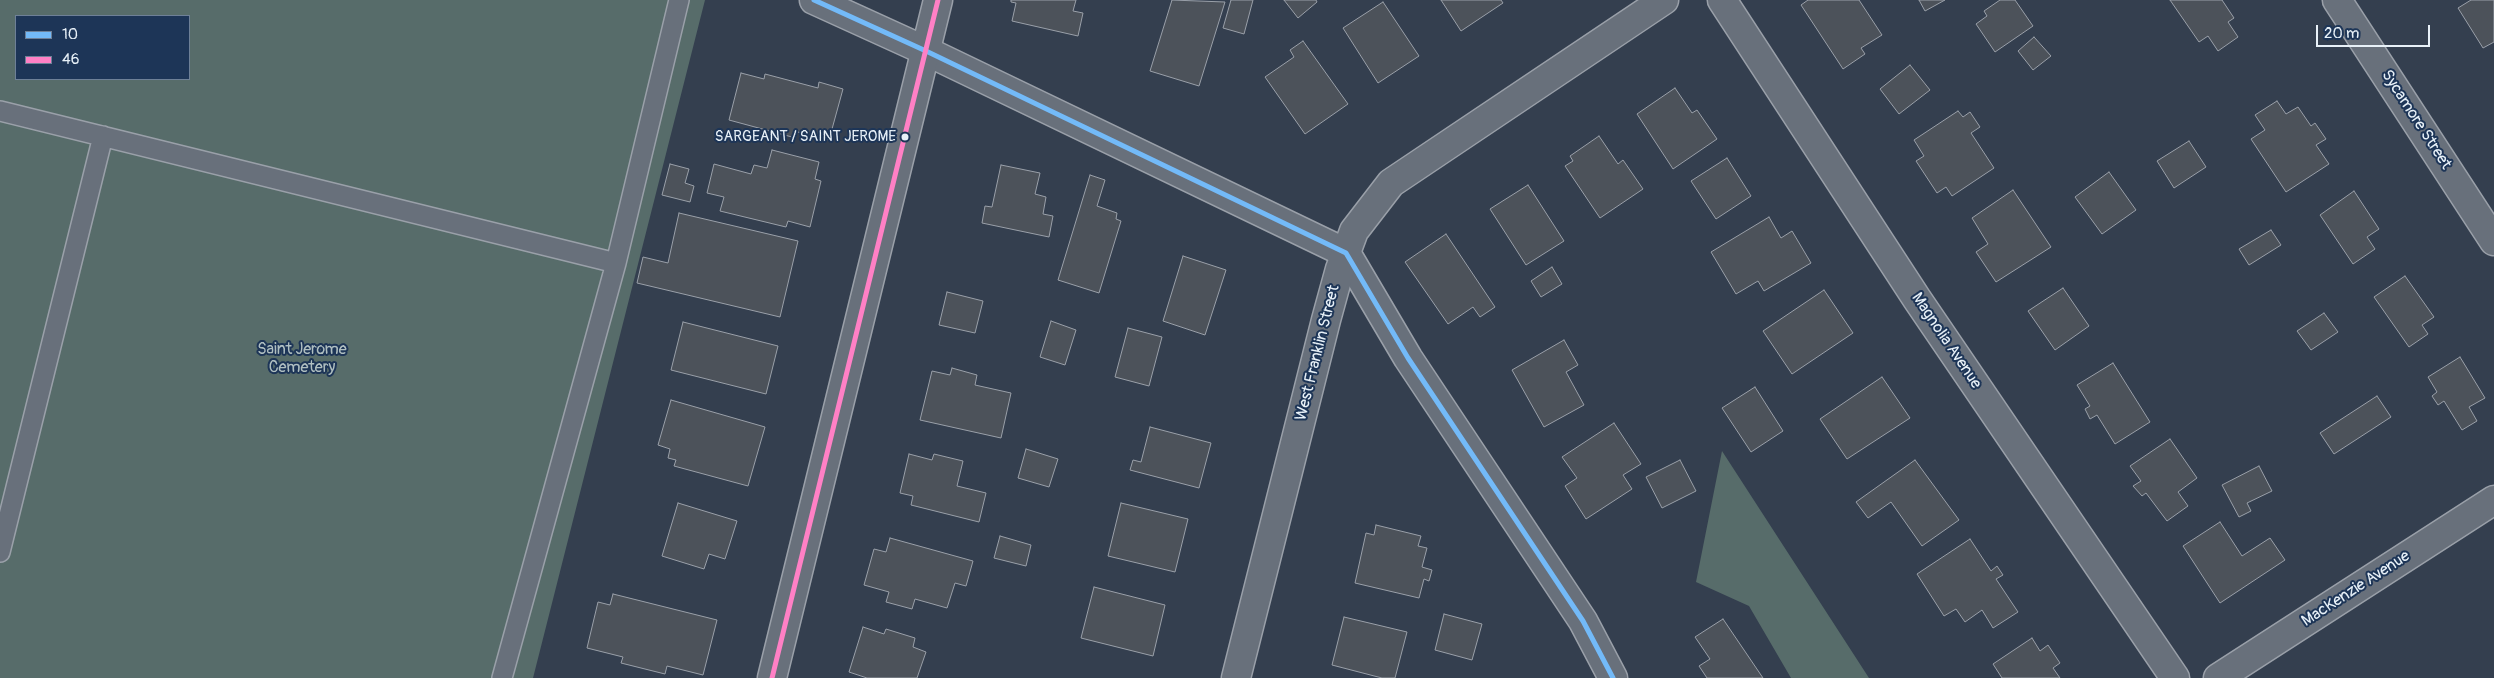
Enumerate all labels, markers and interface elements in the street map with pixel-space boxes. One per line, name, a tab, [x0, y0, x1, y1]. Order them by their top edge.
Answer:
legend	[15, 15, 190, 80]
scale bar	[2319, 15, 2433, 47]
text: 20 m	[2324, 24, 2359, 43]
text: 10	[62, 25, 78, 44]
text: 46	[62, 50, 79, 69]
street label: Sycamore Street	[2377, 67, 2455, 173]
place label: SARGEANT / SAINT JEROME	[715, 128, 896, 146]
marker: SARGEANT / SAINT JEROME	[900, 132, 910, 142]
street label: West Franklin Street	[1292, 283, 1344, 423]
street label: Magnolia Avenue	[1907, 289, 1985, 393]
park label: Saint Jerome Cemetery	[257, 340, 347, 378]
street label: MacKenzie Avenue	[2298, 547, 2414, 631]

